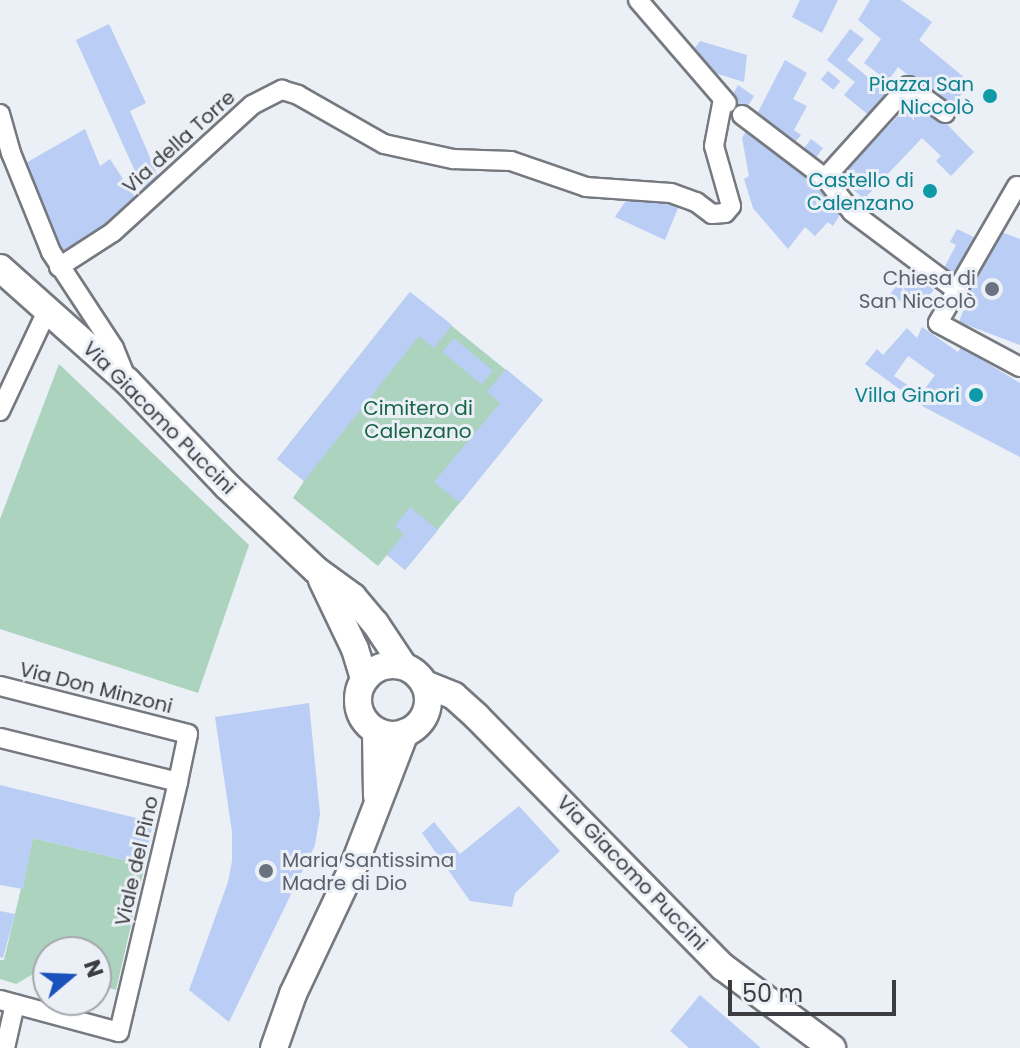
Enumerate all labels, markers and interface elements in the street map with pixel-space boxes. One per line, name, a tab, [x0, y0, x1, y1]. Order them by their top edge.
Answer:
place label: Piazza San Niccolò	[869, 72, 974, 119]
street label: Via della Torre	[118, 85, 240, 199]
marker: Piazza San Niccolò	[981, 87, 999, 105]
place label: Castello di Calenzano	[807, 168, 914, 215]
marker: Castello di Calenzano	[921, 182, 939, 200]
place label: Chiesa di San Niccolò	[859, 266, 976, 313]
marker: Chiesa di San Niccolò	[983, 280, 1001, 298]
street label: Via Giacomo Puccini	[78, 337, 240, 499]
place label: Villa Ginori	[854, 383, 960, 407]
marker: Villa Ginori	[967, 386, 985, 404]
park label: Cimitero di Calenzano	[363, 396, 473, 443]
street label: Via Don Minzoni	[17, 657, 175, 719]
street label: Via Giacomo Puccini	[552, 790, 712, 956]
street label: Viale del Pino	[110, 794, 164, 928]
place label: Maria Santissima Madre di Dio	[282, 848, 454, 895]
marker: Maria Santissima Madre di Dio	[257, 862, 275, 880]
north arrow	[32, 936, 112, 1016]
text: N	[76, 956, 111, 982]
scale bar	[732, 964, 900, 1014]
text: 50 m	[742, 977, 803, 1010]

